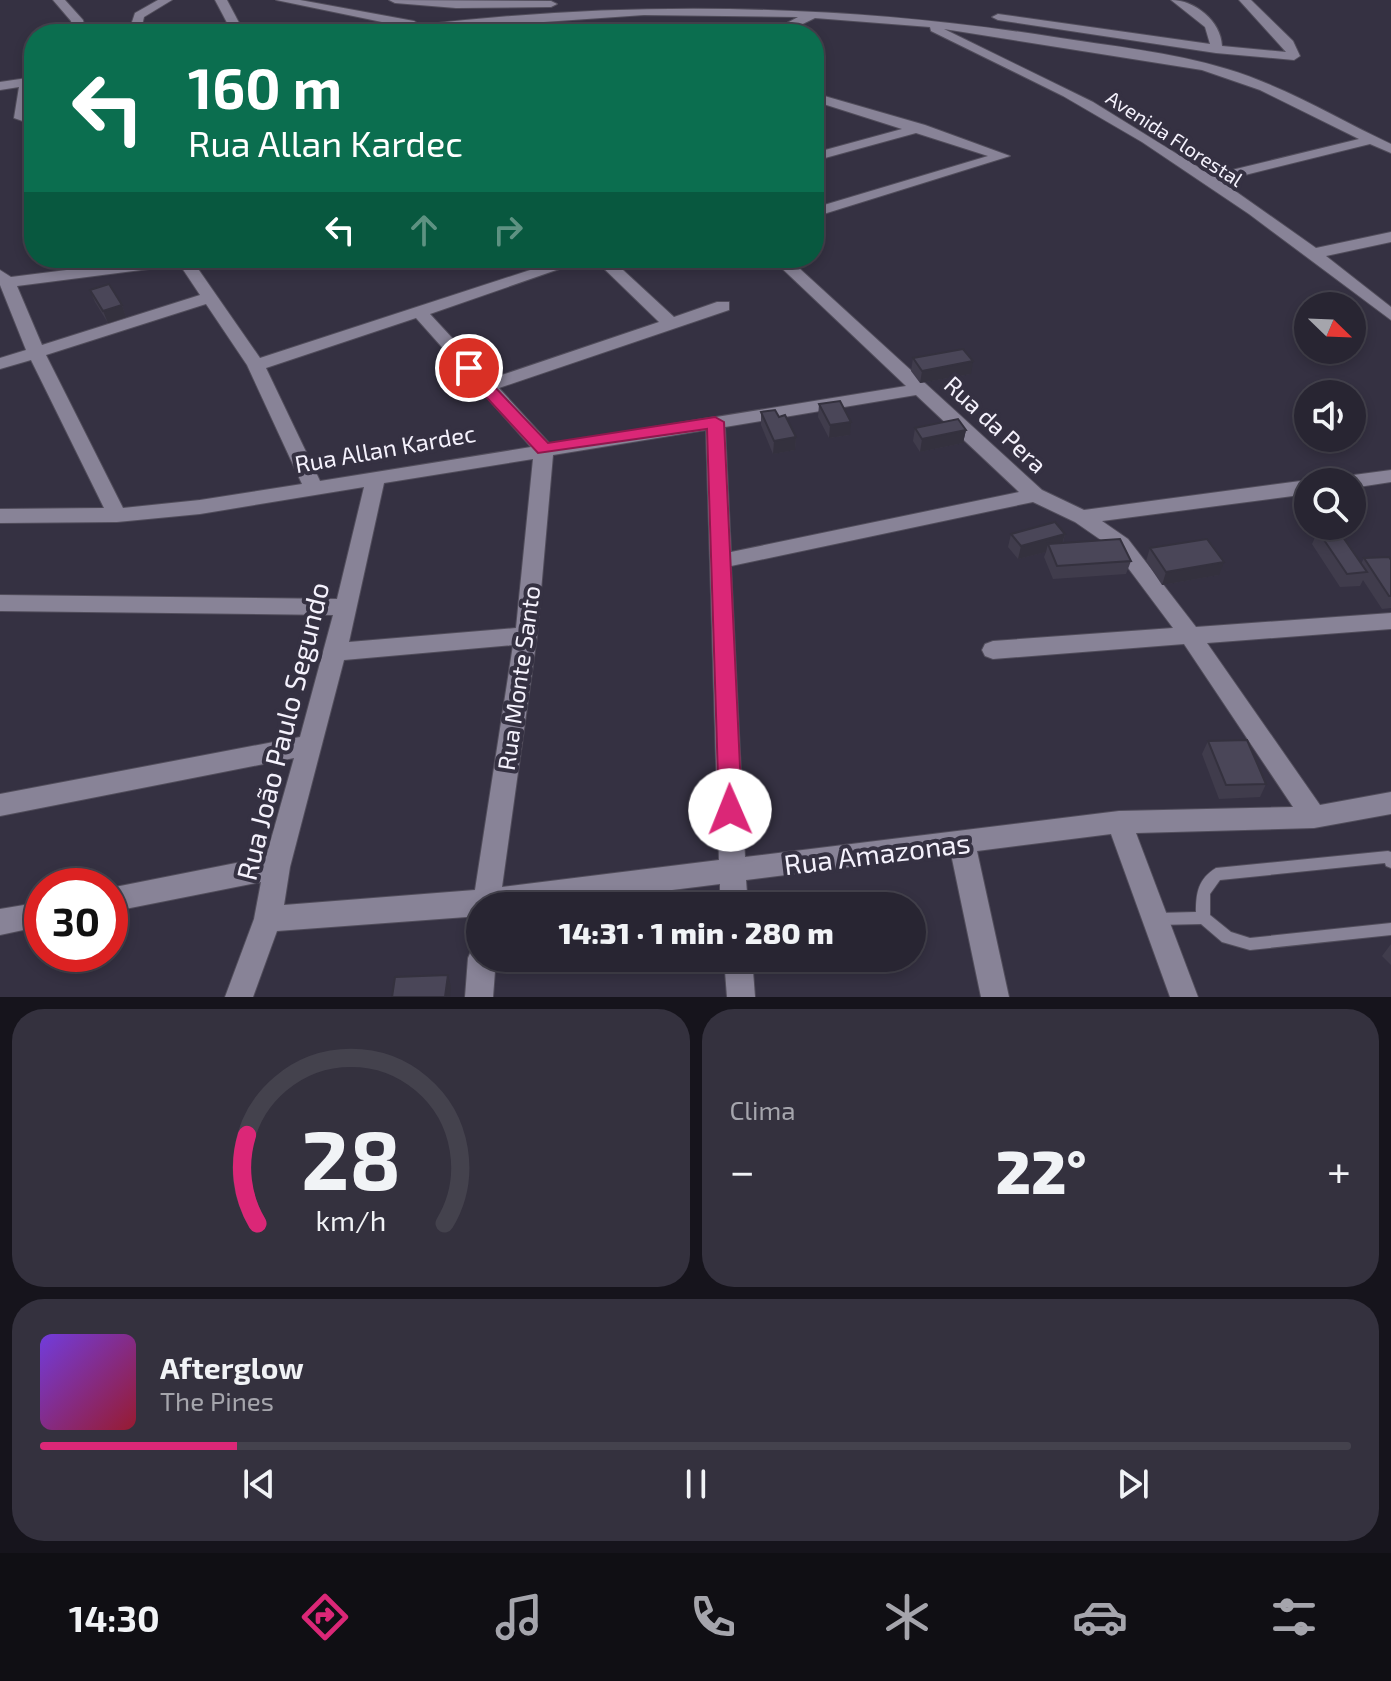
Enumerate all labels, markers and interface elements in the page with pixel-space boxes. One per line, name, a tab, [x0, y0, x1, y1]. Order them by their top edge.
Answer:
text: 160 m	[188, 53, 342, 120]
icon: left	[56, 56, 160, 160]
street label: Avenida Florestal	[1102, 85, 1248, 191]
text: Rua Allan Kardec	[188, 121, 463, 164]
icon: left	[318, 208, 362, 252]
icon: ahead	[402, 208, 446, 252]
icon: right	[486, 208, 530, 252]
north arrow	[1294, 292, 1366, 364]
map controls	[1294, 292, 1366, 540]
pin	[435, 334, 503, 402]
icon: arrive	[447, 346, 491, 390]
street label: Rua da Pera	[939, 369, 1053, 479]
button: sound	[1294, 380, 1366, 452]
street label: Rua Allan Kardec	[292, 418, 478, 478]
button: search	[1294, 468, 1366, 540]
street label: Rua João Paulo Segundo	[228, 578, 336, 884]
street label: Rua Monte Santo	[491, 584, 545, 772]
position arrow	[688, 768, 772, 852]
street label: Rua Amazonas	[782, 825, 972, 881]
speed limit sign: 30	[24, 868, 128, 972]
text: 14:31 · 1 min · 280 m	[558, 914, 834, 950]
text: Clima	[730, 1094, 796, 1125]
text: 28	[301, 1107, 401, 1207]
text: 22°	[996, 1134, 1086, 1206]
text: −	[730, 1143, 755, 1196]
text: +	[1327, 1143, 1351, 1196]
text: km/h	[315, 1202, 386, 1237]
text: Afterglow	[160, 1349, 304, 1385]
text: The Pines	[160, 1385, 274, 1416]
icon: previous	[237, 1462, 281, 1506]
icon: pause	[674, 1462, 718, 1506]
icon: next	[1111, 1462, 1155, 1506]
icon: directions	[297, 1589, 353, 1645]
icon: music	[491, 1589, 547, 1645]
icon: phone	[685, 1589, 741, 1645]
icon: climate	[879, 1589, 935, 1645]
icon: car	[1072, 1589, 1128, 1645]
icon: filters	[1266, 1589, 1322, 1645]
text: 14:30	[69, 1596, 160, 1639]

